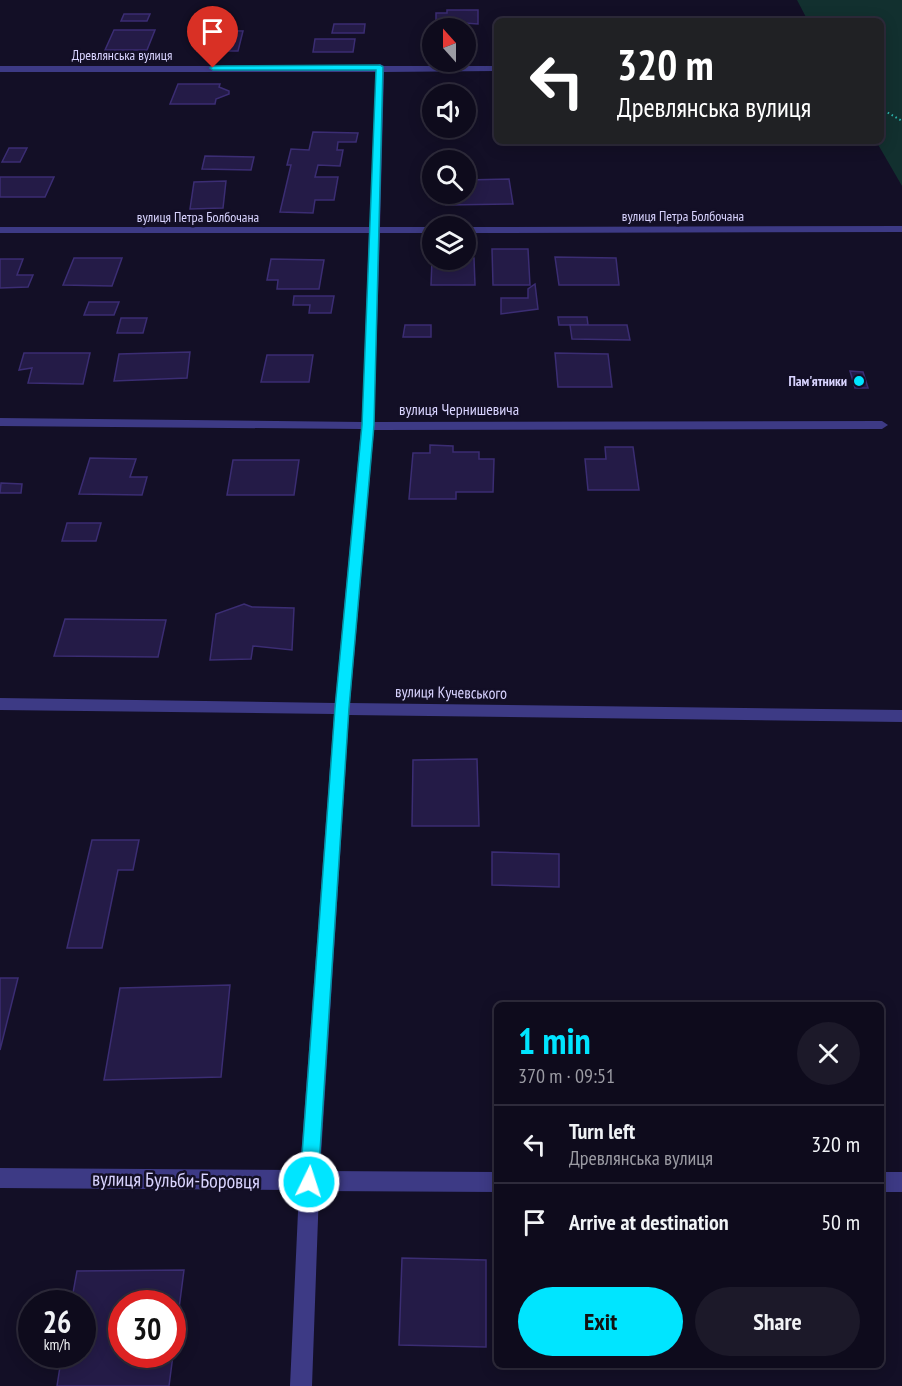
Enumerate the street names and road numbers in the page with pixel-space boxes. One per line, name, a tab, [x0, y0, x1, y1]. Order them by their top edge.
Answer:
street label: Древлянська вулиця	[72, 46, 172, 64]
street label: вулиця Петра Болбочана	[622, 207, 744, 225]
street label: вулиця Петра Болбочана	[137, 208, 259, 226]
street label: вулиця Чернишевича	[399, 399, 519, 419]
street label: вулиця Кучевського	[395, 681, 507, 703]
street label: вулиця Бульби-Боровця	[92, 1166, 260, 1194]

